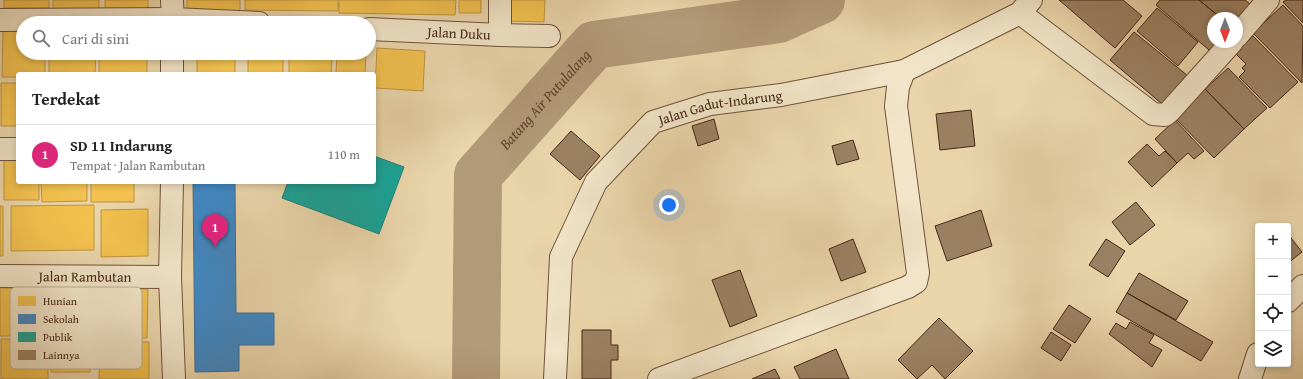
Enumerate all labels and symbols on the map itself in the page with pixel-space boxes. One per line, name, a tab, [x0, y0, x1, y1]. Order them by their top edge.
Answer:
north arrow	[1207, 12, 1243, 48]
street label: Jalan Duku	[425, 22, 491, 45]
water label: Batang Air Putulalang	[494, 45, 595, 155]
street label: Jalan Gadut-Indarung	[654, 85, 784, 130]
your location	[659, 195, 679, 215]
pin: 1	[202, 214, 228, 247]
street label: Jalan Rambutan	[36, 266, 132, 287]
legend	[10, 287, 142, 369]
text: Hunian	[43, 293, 78, 309]
text: Sekolah	[43, 311, 80, 327]
text: Publik	[43, 329, 73, 345]
text: Lainnya	[43, 347, 80, 363]

